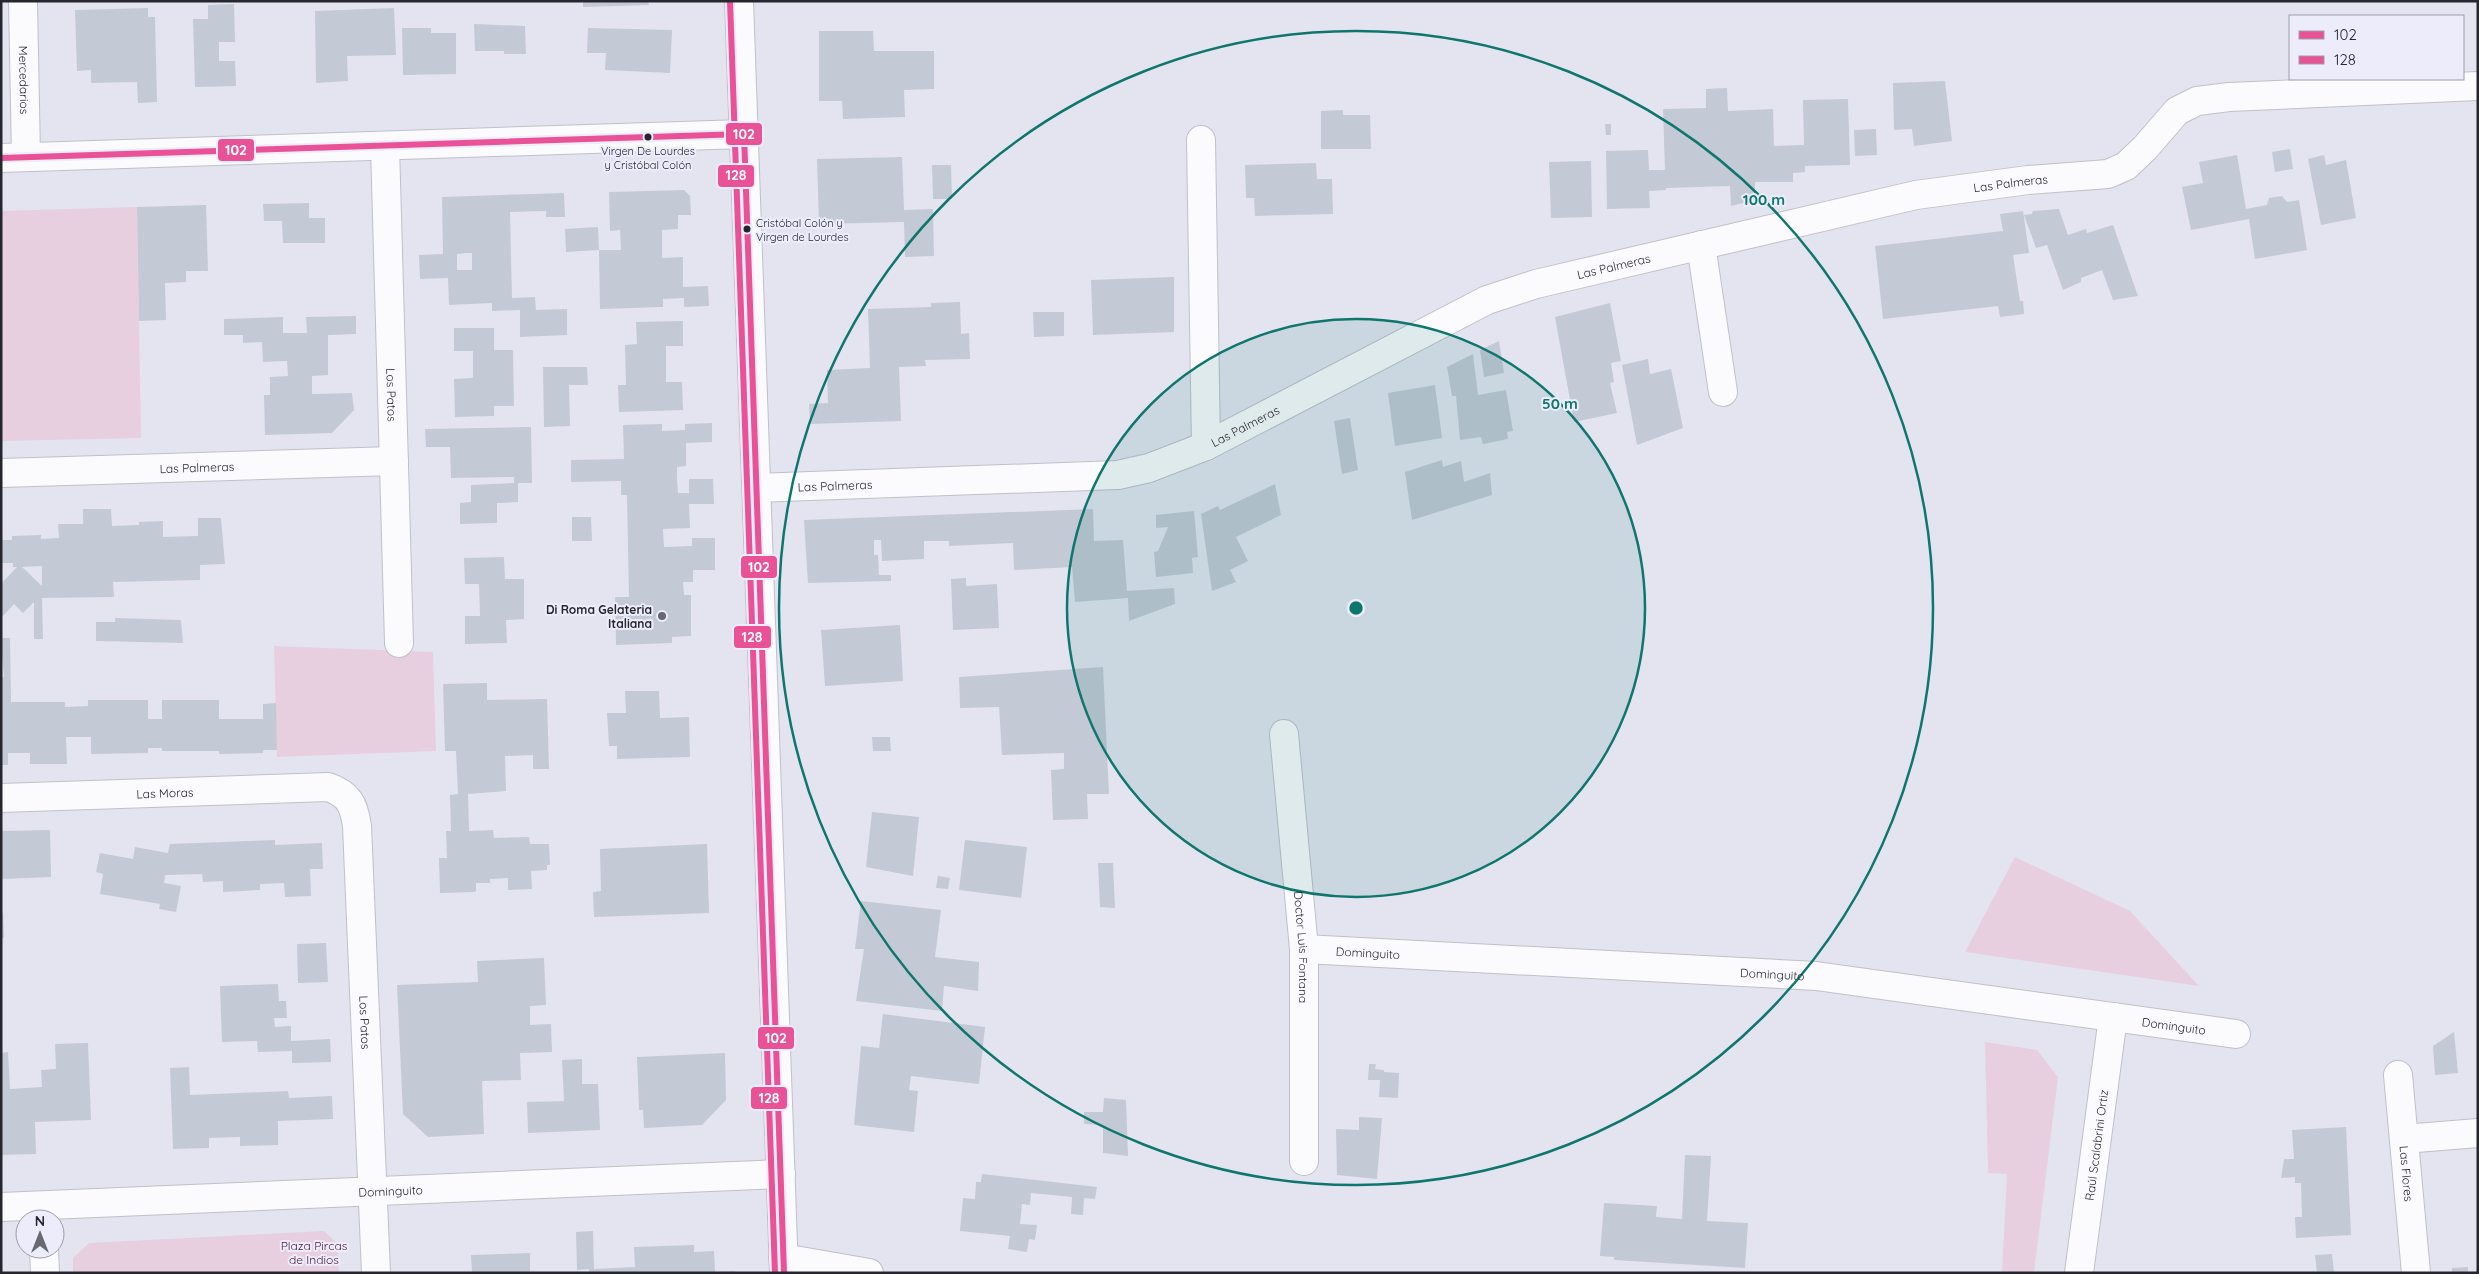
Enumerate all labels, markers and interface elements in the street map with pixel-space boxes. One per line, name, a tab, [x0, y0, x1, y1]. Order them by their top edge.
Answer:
legend	[2289, 15, 2464, 80]
text: 102	[2334, 25, 2357, 44]
street label: Mercedarios	[16, 45, 33, 115]
text: 128	[2334, 50, 2356, 69]
line badge: 102	[725, 122, 763, 146]
text: 102	[733, 125, 755, 143]
marker: Virgen De Lourdes y Cristóbal Colón	[643, 132, 653, 142]
line badge: 102	[217, 138, 255, 162]
text: 102	[225, 141, 247, 159]
place label: Virgen De Lourdes y Cristóbal Colón	[601, 144, 695, 172]
line badge: 128	[717, 164, 755, 188]
text: 128	[725, 166, 747, 184]
street label: Las Palmeras	[1972, 171, 2049, 195]
text: 100 m	[1743, 190, 1785, 209]
place label: Cristóbal Colón y Virgen de Lourdes	[756, 216, 849, 244]
marker: Cristóbal Colón y Virgen de Lourdes	[742, 224, 752, 234]
street label: Las Palmeras	[1575, 250, 1652, 282]
street label: Los Patos	[384, 368, 400, 422]
text: 50 m	[1542, 394, 1578, 413]
street label: Las Palmeras	[1208, 402, 1282, 450]
street label: Las Palmeras	[159, 458, 235, 476]
street label: Las Palmeras	[797, 476, 873, 494]
line badge: 102	[740, 555, 778, 579]
text: 102	[748, 558, 770, 576]
centre of rings	[1347, 599, 1365, 617]
place label: Di Roma Gelateria Italiana	[546, 602, 652, 631]
marker: Di Roma Gelateria Italiana	[656, 610, 668, 622]
line badge: 128	[733, 625, 772, 649]
text: 128	[741, 628, 763, 646]
street label: Las Moras	[136, 784, 194, 801]
street label: Doctor Luis Fontana	[1291, 890, 1312, 1003]
street label: Dominguito	[1335, 943, 1401, 962]
street label: Dominguito	[1740, 965, 1805, 983]
street label: Los Patos	[357, 995, 374, 1050]
street label: Dominguito	[2141, 1014, 2207, 1037]
line badge: 102	[757, 1026, 795, 1050]
text: 102	[765, 1029, 787, 1047]
line badge: 128	[750, 1086, 788, 1110]
street label: Raúl Scalabrini Ortiz	[2081, 1088, 2111, 1202]
text: 128	[758, 1089, 780, 1107]
street label: Las Flores	[2397, 1145, 2417, 1203]
street label: Dominguito	[358, 1182, 423, 1199]
north arrow	[15, 1209, 65, 1259]
text: N	[35, 1212, 45, 1230]
park label: Plaza Pircas de Indios	[281, 1238, 348, 1267]

